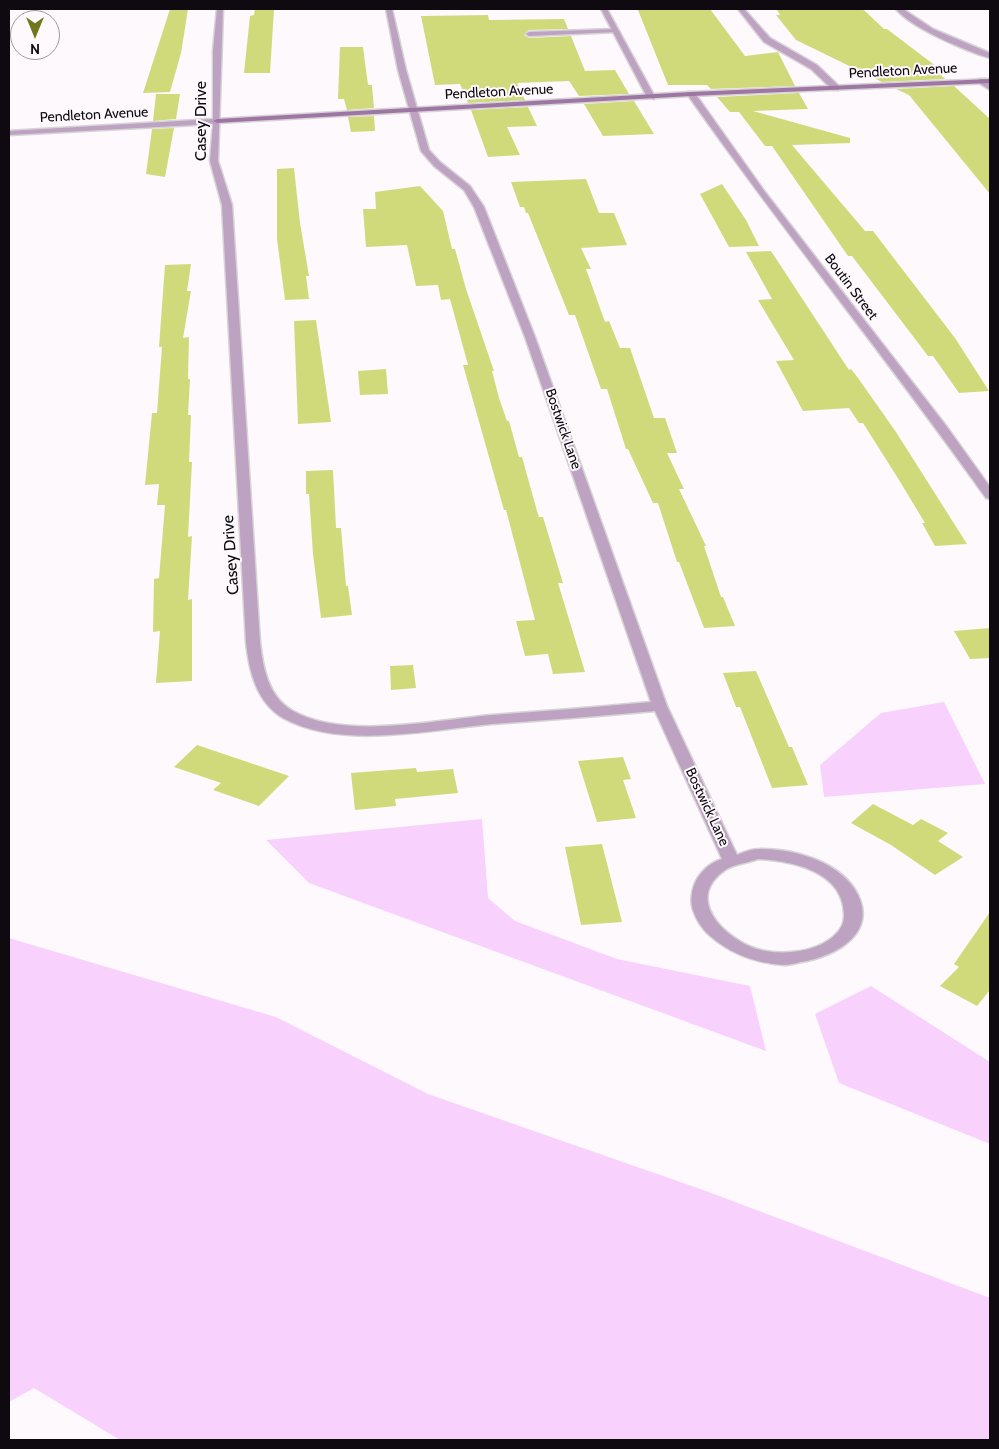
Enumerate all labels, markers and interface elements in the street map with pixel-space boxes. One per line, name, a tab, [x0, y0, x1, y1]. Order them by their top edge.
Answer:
north arrow	[10, 10, 60, 60]
text: N	[30, 40, 40, 58]
street label: Pendleton Avenue	[848, 60, 958, 82]
street label: Casey Drive	[191, 81, 211, 161]
street label: Pendleton Avenue	[444, 81, 554, 103]
street label: Pendleton Avenue	[39, 104, 149, 126]
street label: Boutin Street	[821, 251, 881, 323]
street label: Bostwick Lane	[541, 386, 585, 472]
street label: Casey Drive	[219, 515, 243, 595]
street label: Bostwick Lane	[682, 765, 732, 849]

